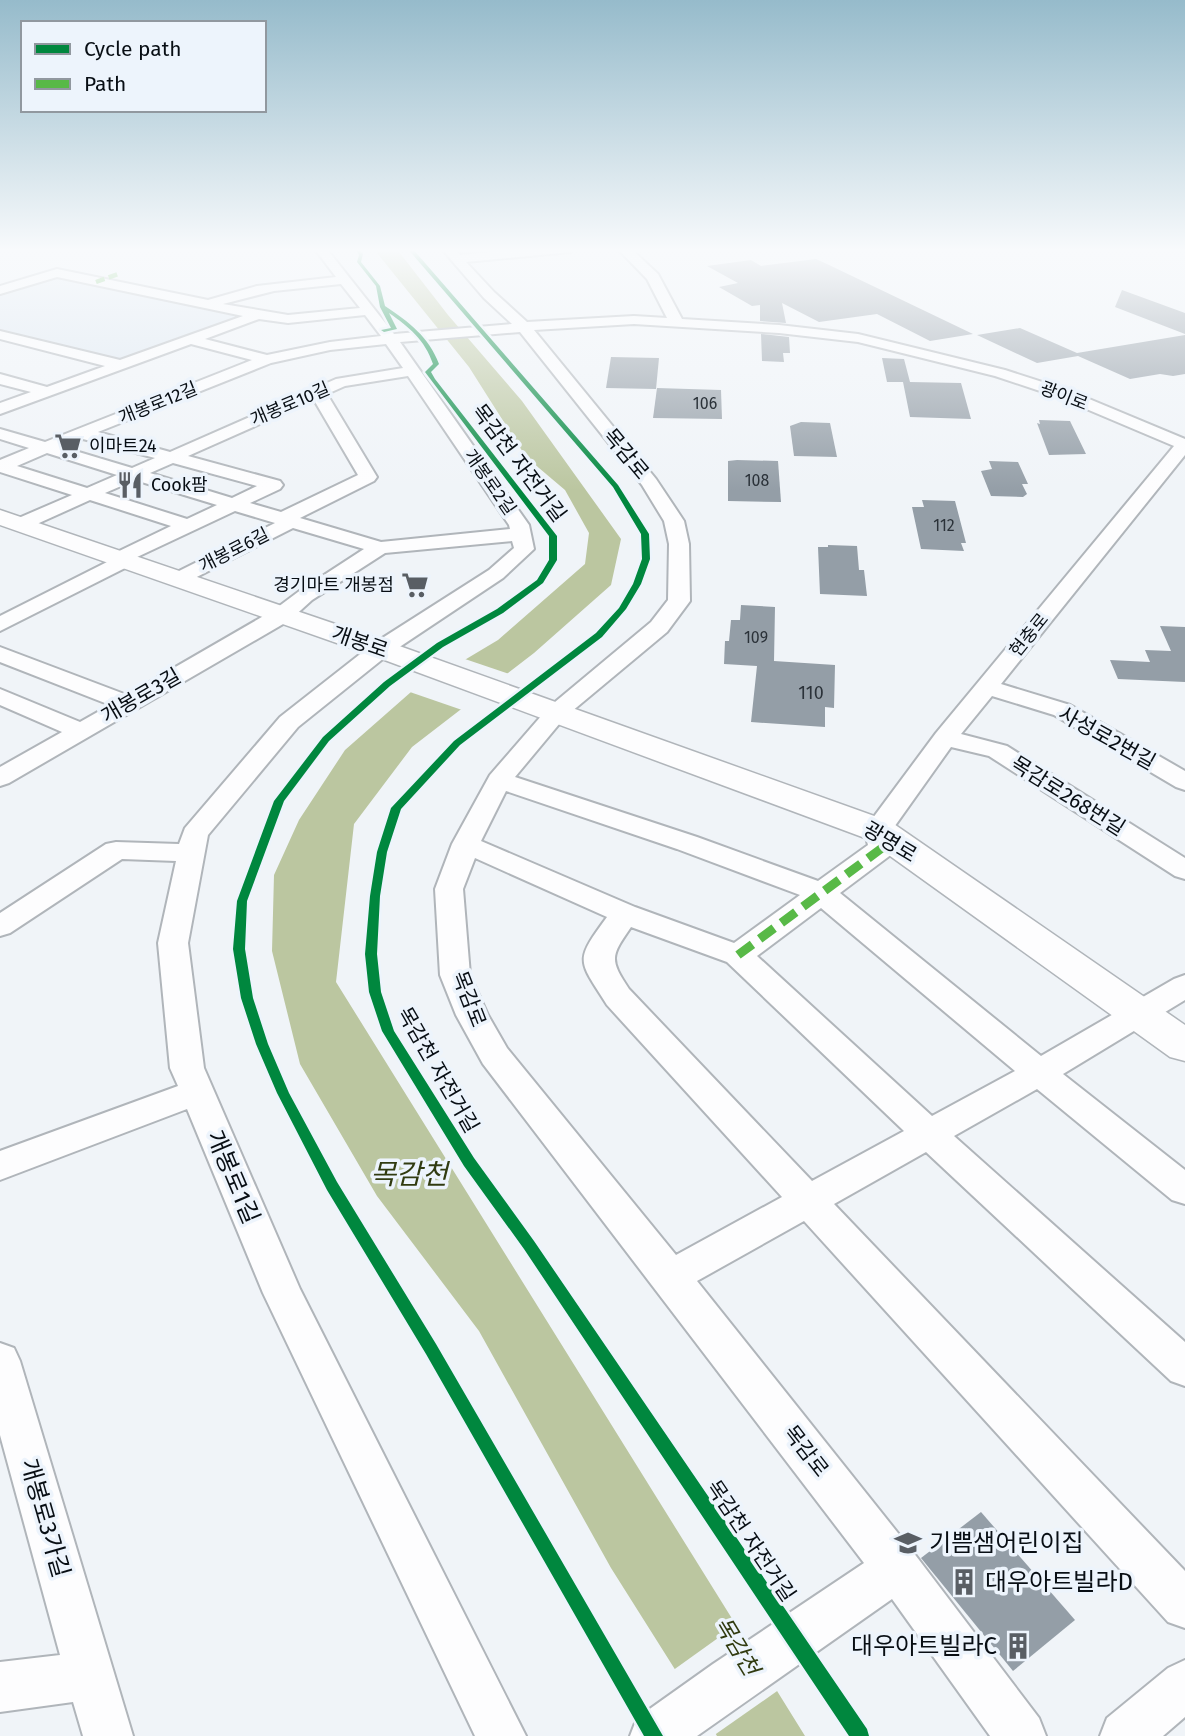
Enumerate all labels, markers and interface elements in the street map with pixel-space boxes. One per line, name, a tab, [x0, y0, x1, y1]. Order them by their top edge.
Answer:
legend	[21, 21, 266, 112]
text: Cycle path	[84, 36, 182, 62]
text: Path	[84, 71, 126, 97]
street label: 개봉로12길	[115, 377, 201, 429]
street label: 개봉로10길	[247, 377, 333, 431]
street label: 광이로	[1037, 377, 1091, 415]
house number: 106	[693, 394, 717, 413]
street label: 목감천 자전거길	[466, 399, 572, 527]
street label: 목감로	[597, 423, 655, 485]
supermarket icon: 이마트24	[53, 431, 83, 461]
place label: 이마트24	[89, 435, 157, 457]
street label: 개봉로2길	[459, 445, 521, 519]
restaurant icon: Cook팜	[115, 470, 145, 500]
house number: 108	[745, 471, 770, 490]
place label: Cook팜	[151, 474, 208, 496]
house number: 112	[933, 516, 955, 535]
street label: 개봉로6길	[195, 523, 273, 577]
supermarket icon: 경기마트 개봉점	[400, 570, 430, 600]
place label: 경기마트 개봉점	[273, 574, 394, 596]
street label: 현충로	[1005, 609, 1053, 661]
street label: 개봉로	[328, 620, 392, 664]
house number: 109	[744, 628, 768, 647]
street label: 개봉로3길	[96, 663, 186, 729]
house number: 110	[798, 682, 824, 704]
street label: 사성로2번길	[1054, 701, 1160, 775]
street label: 목감로268번길	[1006, 751, 1130, 841]
street label: 광명로	[858, 816, 922, 868]
street label: 목감로	[446, 967, 492, 1031]
street label: 목감천 자전거길	[392, 1003, 484, 1137]
street label: 개봉로1길	[201, 1126, 265, 1228]
water label: 목감천	[370, 1158, 451, 1191]
street label: 목감로	[778, 1420, 834, 1482]
street label: 개봉로3가길	[15, 1455, 75, 1581]
street label: 목감천 자전거길	[701, 1475, 801, 1607]
school or university icon: 기쁨샘어린이집	[893, 1528, 923, 1558]
place label: 기쁨샘어린이집	[929, 1529, 1084, 1557]
building icon: 대우아트빌라D	[949, 1567, 979, 1597]
place label: 대우아트빌라D	[985, 1568, 1133, 1596]
water label: 목감천	[709, 1612, 767, 1683]
building icon: 대우아트빌라C	[1003, 1631, 1033, 1661]
place label: 대우아트빌라C	[851, 1632, 997, 1660]

